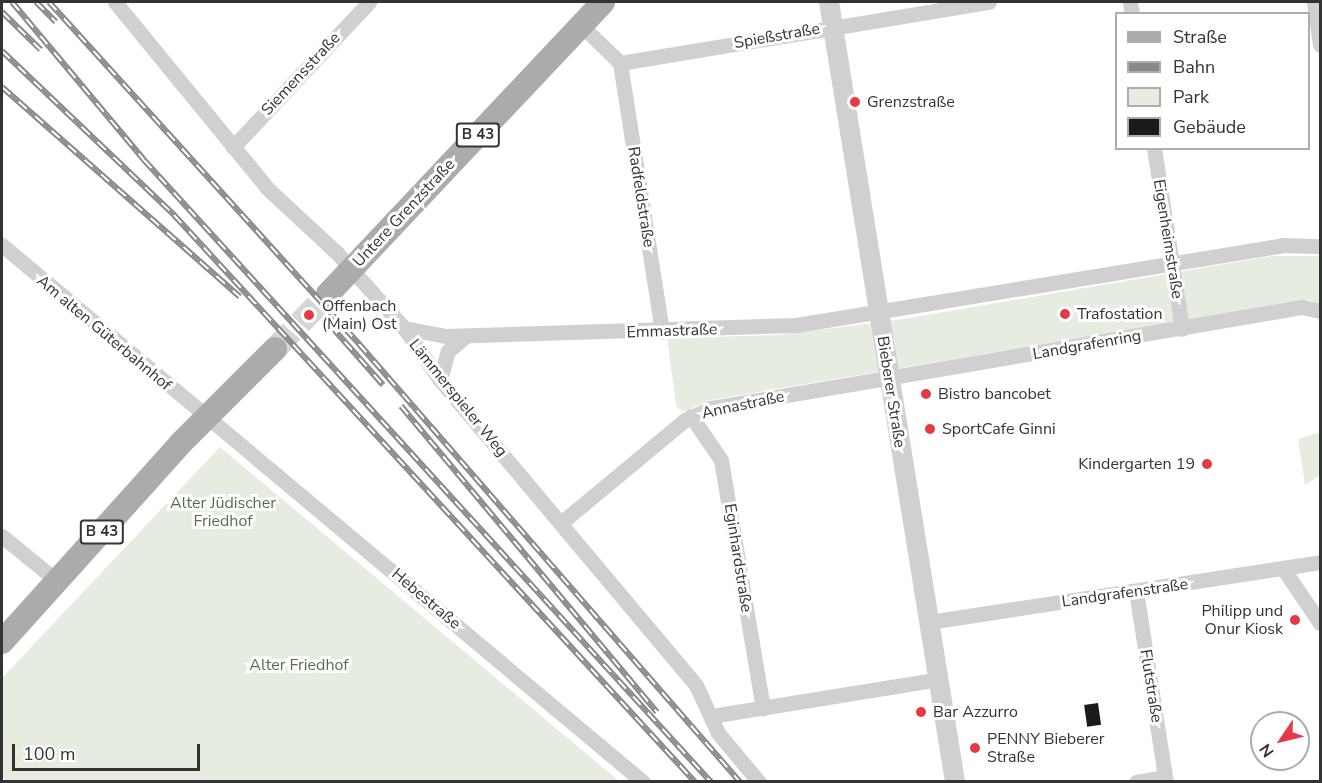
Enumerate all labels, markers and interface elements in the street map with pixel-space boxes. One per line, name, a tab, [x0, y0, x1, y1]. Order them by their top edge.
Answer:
legend	[1115, 12, 1310, 150]
street label: Spießstraße	[733, 19, 821, 53]
text: Straße	[1173, 25, 1227, 49]
street label: Siemensstraße	[258, 28, 344, 120]
text: Bahn	[1173, 55, 1215, 79]
text: Park	[1173, 85, 1209, 109]
place label: Grenzstraße	[867, 92, 955, 112]
marker: Grenzstraße	[848, 95, 862, 109]
text: Gebäude	[1173, 115, 1246, 139]
road number: B 43	[456, 123, 500, 147]
street label: Radfeldstraße	[624, 145, 658, 249]
street label: Untere Grenzstraße	[349, 155, 459, 271]
street label: Eigenheimstraße	[1149, 178, 1187, 300]
street label: Am alten Güterbahnhof	[33, 271, 175, 395]
place label: Offenbach (Main) Ost	[322, 296, 397, 334]
place label: Trafostation	[1077, 304, 1163, 324]
marker: Offenbach (Main) Ost	[300, 306, 318, 324]
marker: Trafostation	[1058, 307, 1072, 321]
street label: Emmastraße	[626, 320, 718, 342]
street label: Landgrafenring	[1031, 326, 1143, 364]
street label: Lämmerspieler Weg	[405, 335, 511, 461]
street label: Bieberer Straße	[873, 335, 909, 449]
place label: Bistro bancobet	[938, 384, 1051, 404]
street label: Annastraße	[700, 387, 786, 423]
marker: Bistro bancobet	[919, 387, 933, 401]
place label: SportCafe Ginni	[942, 419, 1056, 439]
marker: SportCafe Ginni	[923, 422, 937, 436]
place label: Kindergarten 19	[1078, 454, 1195, 474]
marker: Kindergarten 19	[1200, 457, 1214, 471]
park label: Alter Jüdischer Friedhof	[170, 493, 276, 531]
street label: Eginhardstraße	[720, 502, 756, 614]
road number: B 43	[80, 520, 124, 544]
street label: Hebestraße	[388, 565, 464, 633]
street label: Landgrafenstraße	[1061, 575, 1189, 611]
place label: Philipp und Onur Kiosk	[1201, 601, 1283, 639]
marker: Philipp und Onur Kiosk	[1288, 613, 1302, 627]
street label: Flutstraße	[1136, 648, 1166, 724]
park label: Alter Friedhof	[249, 655, 349, 675]
place label: Bar Azzurro	[933, 702, 1018, 722]
marker: Bar Azzurro	[914, 705, 928, 719]
north arrow	[1250, 711, 1310, 771]
place label: PENNY Bieberer Straße	[987, 729, 1105, 767]
scale bar	[15, 732, 202, 770]
text: N	[1254, 739, 1279, 761]
marker: PENNY Bieberer Straße	[968, 741, 982, 755]
text: 100 m	[23, 742, 75, 766]

